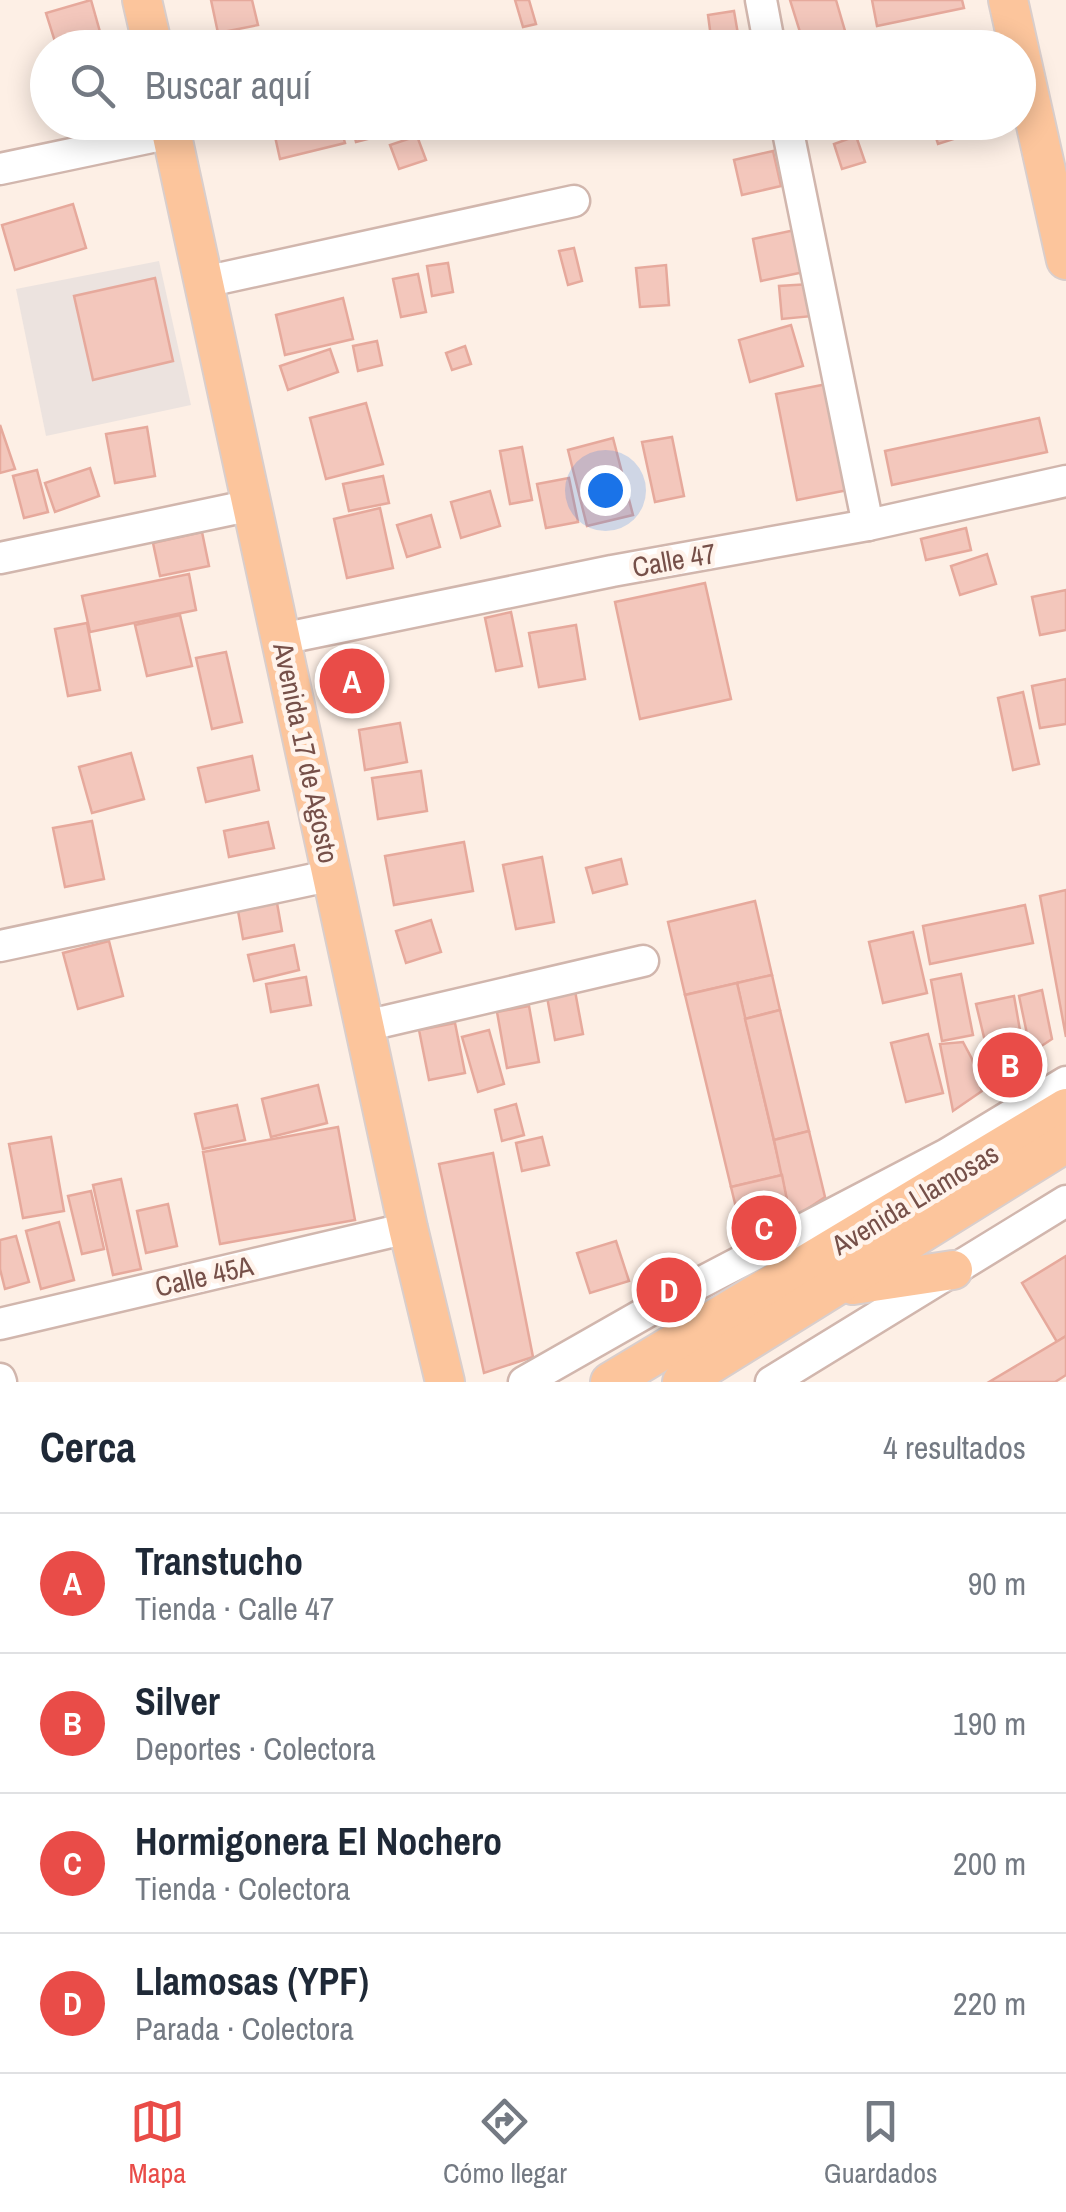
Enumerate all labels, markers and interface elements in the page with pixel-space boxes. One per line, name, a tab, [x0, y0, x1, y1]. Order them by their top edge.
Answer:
search box	[30, 30, 1036, 140]
icon: search	[65, 58, 120, 113]
text: Buscar aquí	[145, 60, 311, 111]
your location	[580, 465, 631, 516]
street label: Calle 47	[629, 534, 719, 586]
street label: Avenida 17 de Agosto	[264, 638, 348, 867]
pin: A	[320, 644, 384, 718]
pin: B	[978, 1028, 1042, 1102]
street label: Avenida Llamosas	[824, 1134, 1006, 1264]
pin: C	[732, 1190, 796, 1266]
street label: Calle 45A	[151, 1246, 257, 1306]
pin: D	[636, 1252, 702, 1328]
text: Cerca	[40, 1419, 136, 1475]
text: 4 resultados	[883, 1426, 1026, 1469]
text: Transtucho	[135, 1536, 303, 1587]
text: A	[63, 1562, 82, 1605]
text: 90 m	[968, 1562, 1026, 1605]
text: Tienda · Calle 47	[135, 1587, 334, 1630]
text: Silver	[135, 1676, 220, 1727]
text: B	[63, 1702, 82, 1745]
text: 190 m	[953, 1702, 1026, 1745]
text: Deportes · Colectora	[135, 1727, 376, 1770]
text: Hormigonera El Nochero	[135, 1816, 502, 1867]
text: C	[63, 1842, 82, 1885]
text: 200 m	[953, 1842, 1026, 1885]
text: Tienda · Colectora	[135, 1867, 350, 1910]
text: Llamosas (YPF)	[135, 1956, 369, 2007]
text: D	[63, 1982, 82, 2025]
text: 220 m	[953, 1982, 1026, 2025]
text: Parada · Colectora	[135, 2007, 354, 2050]
tab: Mapa	[129, 2094, 186, 2192]
tab: Cómo llegar	[443, 2094, 567, 2192]
tab: Guardados	[824, 2094, 937, 2192]

